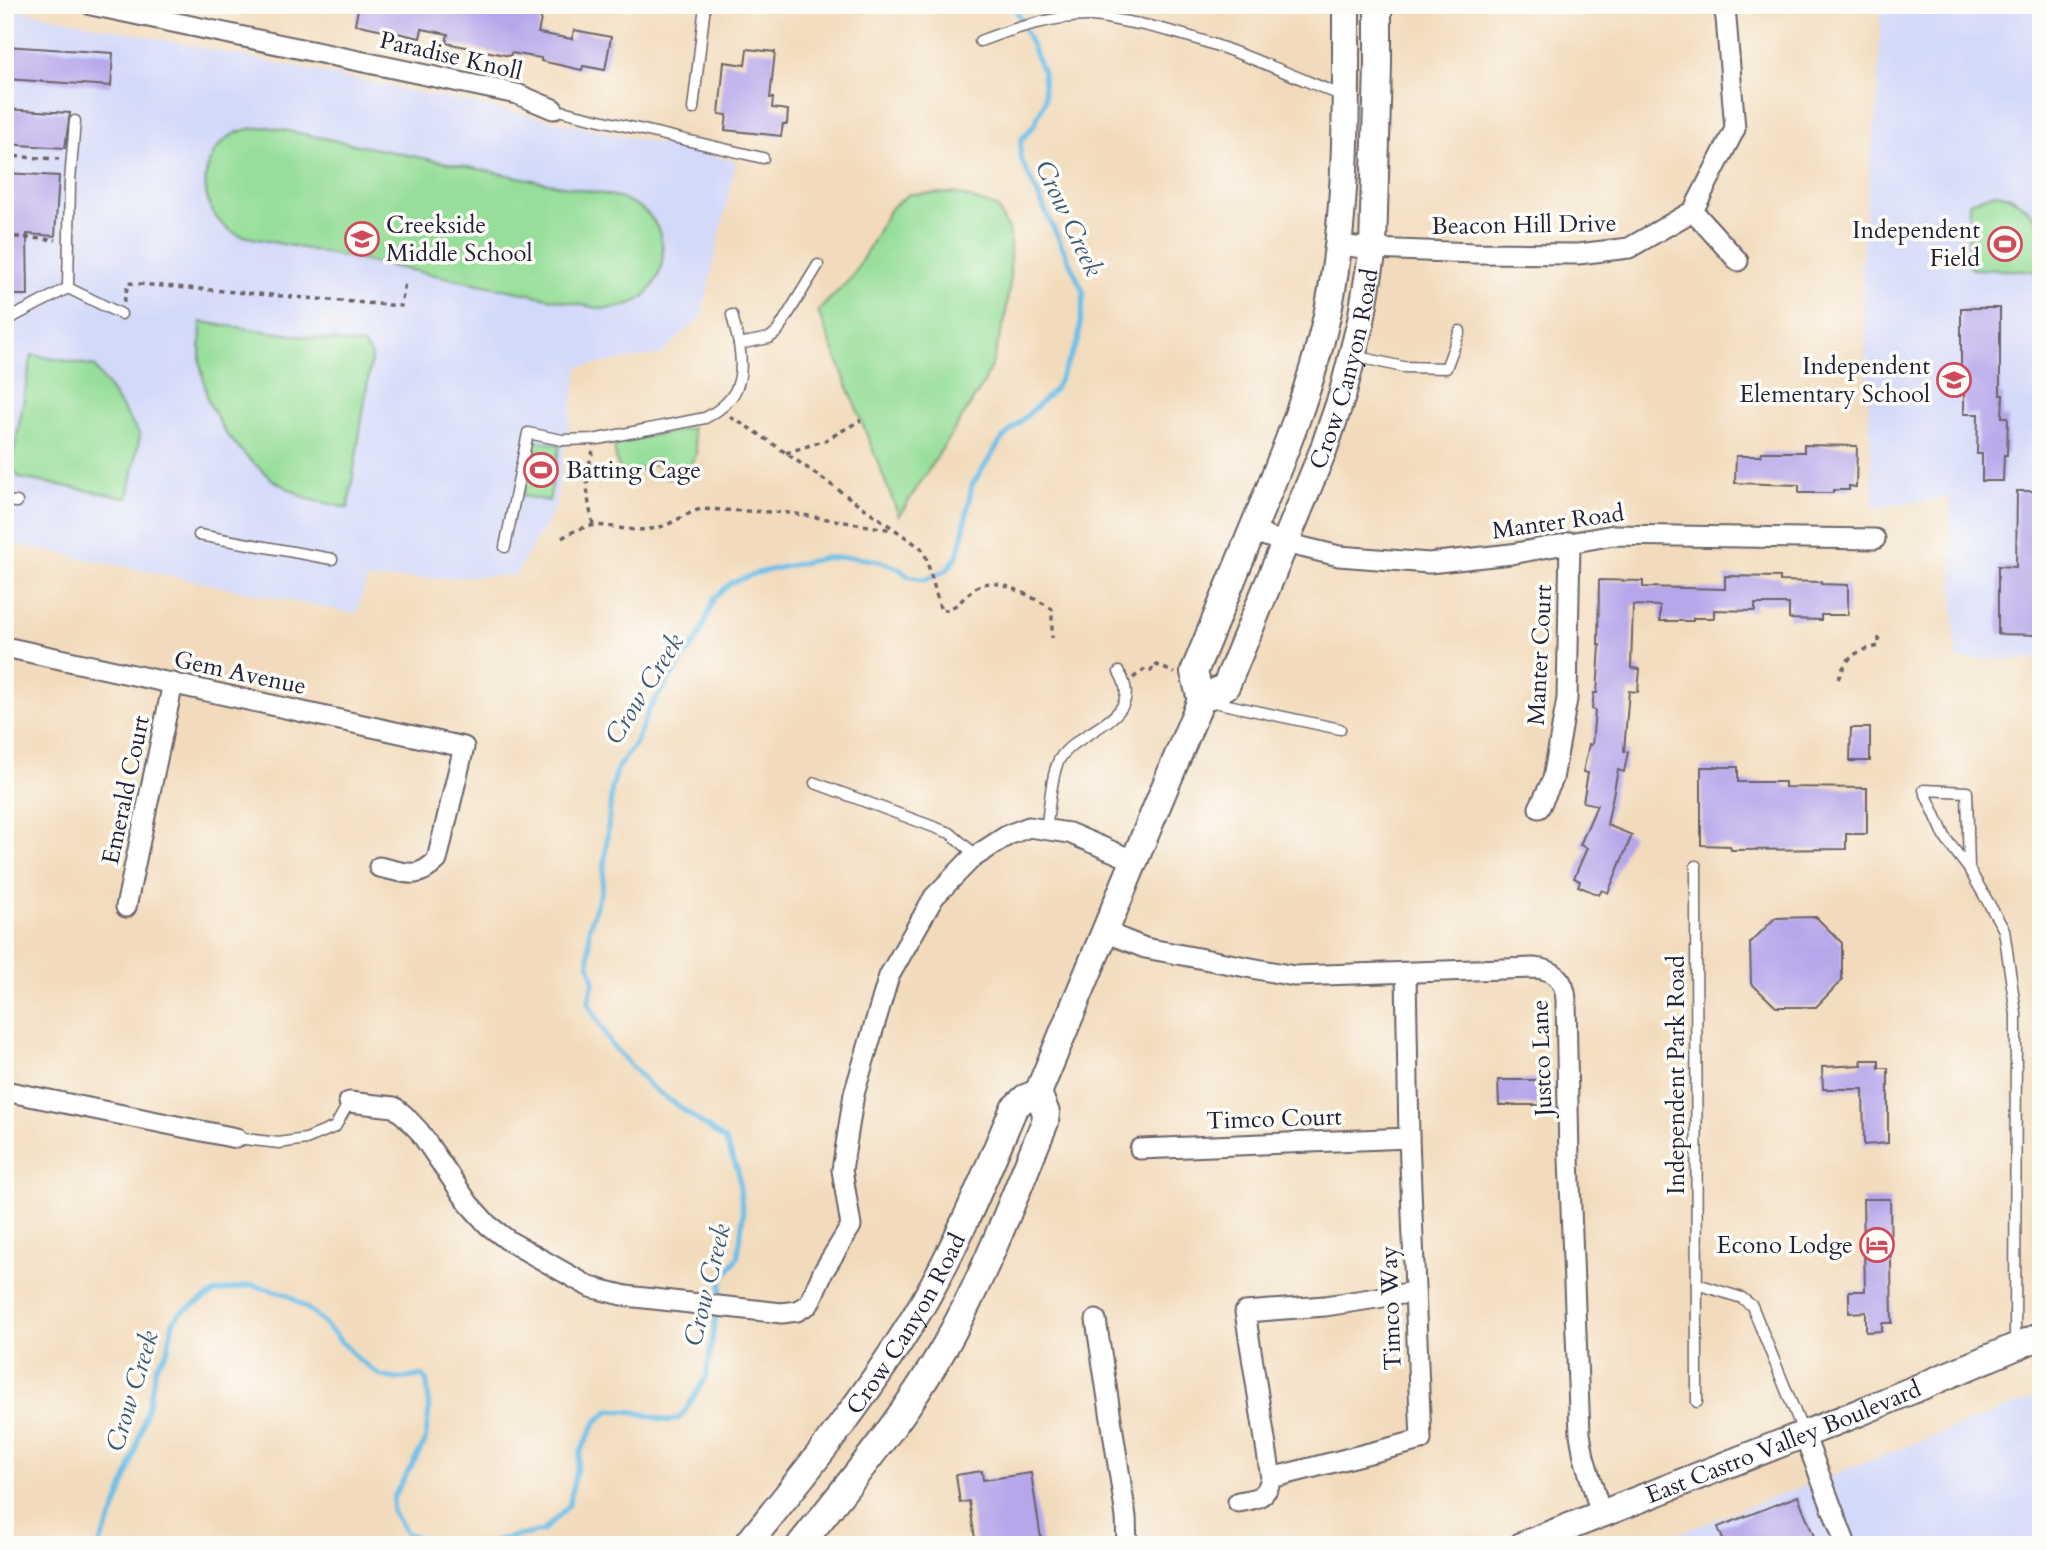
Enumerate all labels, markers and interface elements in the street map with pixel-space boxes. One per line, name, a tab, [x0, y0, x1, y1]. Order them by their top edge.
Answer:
street label: Paradise Knoll	[377, 24, 525, 88]
water label: Crow Creek	[1027, 154, 1111, 282]
street label: Beacon Hill Drive	[1431, 207, 1617, 243]
place label: Creekside Middle School	[386, 209, 533, 270]
place label: Independent Field	[1852, 214, 1980, 275]
school or university icon: Creekside Middle School	[343, 220, 381, 258]
sports icon: Independent Field	[1986, 225, 2024, 263]
street label: Crow Canyon Road	[1301, 266, 1386, 474]
place label: Independent Elementary School	[1739, 350, 1930, 411]
school or university icon: Independent Elementary School	[1935, 361, 1973, 399]
sports icon: Batting Cage	[522, 451, 560, 489]
place label: Batting Cage	[566, 454, 701, 487]
street label: Manter Road	[1490, 496, 1626, 548]
street label: Manter Court	[1520, 583, 1560, 726]
water label: Crow Creek	[596, 627, 692, 751]
street label: Gem Avenue	[171, 643, 309, 703]
street label: Emerald Court	[94, 712, 158, 867]
street label: Independent Park Road	[1660, 955, 1693, 1195]
street label: Justco Lane	[1523, 999, 1561, 1120]
street label: Timco Court	[1206, 1100, 1343, 1138]
water label: Crow Creek	[675, 1220, 739, 1350]
hotel icon: Econo Lodge	[1858, 1226, 1896, 1264]
street label: Crow Canyon Road	[838, 1228, 973, 1421]
place label: Econo Lodge	[1717, 1229, 1853, 1262]
street label: Timco Way	[1372, 1245, 1410, 1371]
water label: Crow Creek	[97, 1326, 167, 1456]
street label: East Castro Valley Boulevard	[1641, 1372, 1926, 1512]

